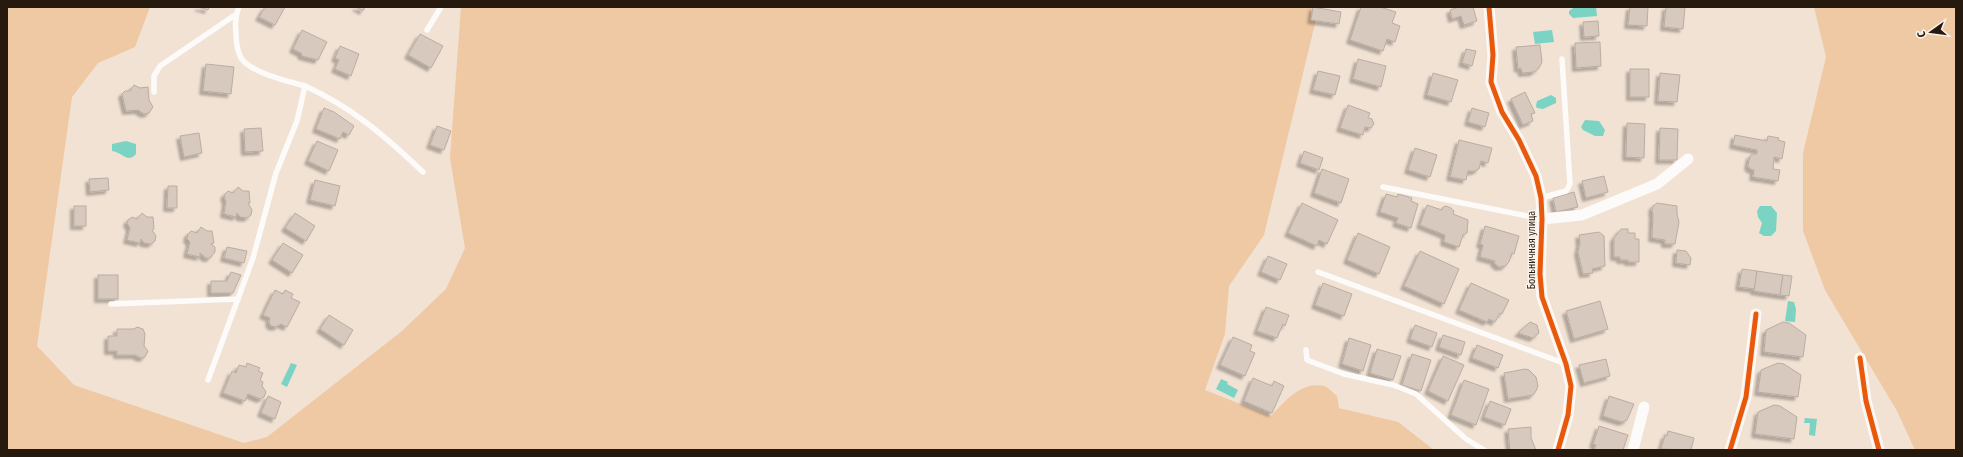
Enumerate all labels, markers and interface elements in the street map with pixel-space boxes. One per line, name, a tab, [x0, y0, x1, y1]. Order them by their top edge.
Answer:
north arrow	[1911, 12, 1951, 52]
text: С	[1915, 30, 1929, 39]
street label: Больничная улица	[1526, 211, 1538, 289]

